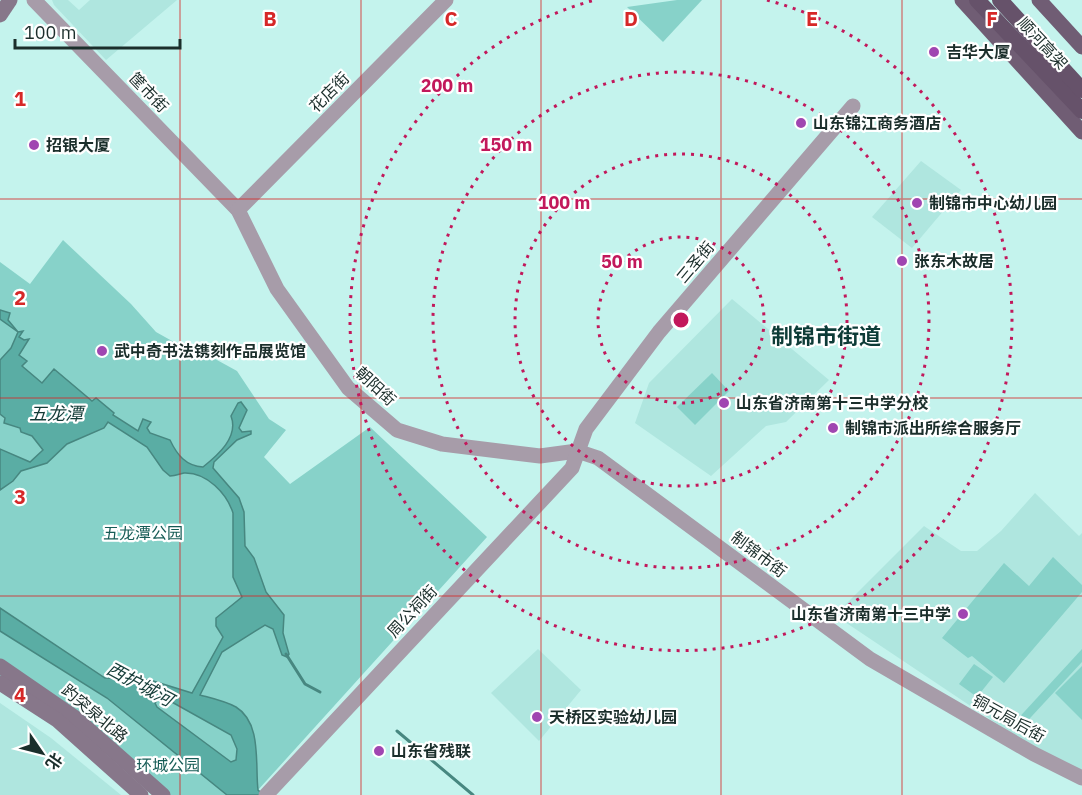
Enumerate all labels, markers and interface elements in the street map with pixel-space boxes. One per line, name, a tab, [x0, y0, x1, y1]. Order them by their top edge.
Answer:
text: B	[263, 5, 277, 32]
text: C	[444, 5, 458, 32]
text: D	[624, 5, 638, 32]
text: E	[806, 5, 818, 32]
text: F	[986, 5, 998, 32]
scale bar	[15, 12, 180, 50]
street label: 顺河高架	[1014, 13, 1072, 73]
text: 100 m	[24, 21, 76, 44]
place label: 吉华大厦	[946, 42, 1010, 62]
marker: 吉华大厦	[927, 45, 941, 59]
street label: 筐市街	[125, 68, 173, 116]
street label: 花店街	[305, 68, 353, 116]
text: 200 m	[421, 74, 473, 97]
text: 1	[14, 85, 26, 112]
place label: 山东锦江商务酒店	[813, 113, 941, 133]
marker: 山东锦江商务酒店	[794, 116, 808, 130]
text: 150 m	[480, 133, 532, 156]
place label: 招银大厦	[46, 135, 110, 155]
marker: 招银大厦	[27, 138, 41, 152]
text: 100 m	[538, 191, 590, 214]
place label: 制锦市中心幼儿园	[929, 193, 1057, 213]
marker: 制锦市中心幼儿园	[910, 196, 924, 210]
street label: 三圣街	[672, 237, 718, 287]
text: 50 m	[601, 250, 643, 273]
place label: 张东木故居	[914, 251, 994, 271]
marker: 张东木故居	[895, 254, 909, 268]
text: 2	[14, 284, 26, 311]
centre of rings	[671, 310, 691, 330]
district label: 制锦市街道	[771, 321, 881, 350]
place label: 武中奇书法镌刻作品展览馆	[114, 341, 306, 361]
marker: 武中奇书法镌刻作品展览馆	[95, 344, 109, 358]
street label: 朝阳街	[352, 362, 400, 410]
place label: 山东省济南第十三中学分校	[736, 393, 929, 413]
marker: 山东省济南第十三中学分校	[717, 396, 731, 410]
water label: 五龙潭	[29, 402, 86, 425]
place label: 制锦市派出所综合服务厅	[845, 418, 1021, 438]
marker: 制锦市派出所综合服务厅	[826, 421, 840, 435]
text: 3	[14, 483, 26, 510]
park label: 五龙潭公园	[103, 523, 183, 543]
street label: 制锦市街	[727, 527, 791, 581]
street label: 周公祠街	[383, 581, 441, 641]
place label: 山东省济南第十三中学	[791, 604, 951, 624]
marker: 山东省济南第十三中学	[956, 607, 970, 621]
water label: 西护城河	[103, 657, 180, 712]
street label: 趵突泉北路	[58, 680, 132, 746]
text: 4	[14, 681, 26, 708]
street label: 铜元局后街	[969, 690, 1049, 746]
place label: 天桥区实验幼儿园	[549, 707, 677, 727]
marker: 天桥区实验幼儿园	[530, 710, 544, 724]
north arrow	[12, 723, 72, 783]
place label: 山东省残联	[391, 741, 471, 761]
marker: 山东省残联	[372, 744, 386, 758]
text: 北	[42, 749, 67, 774]
park label: 环城公园	[136, 755, 200, 775]

